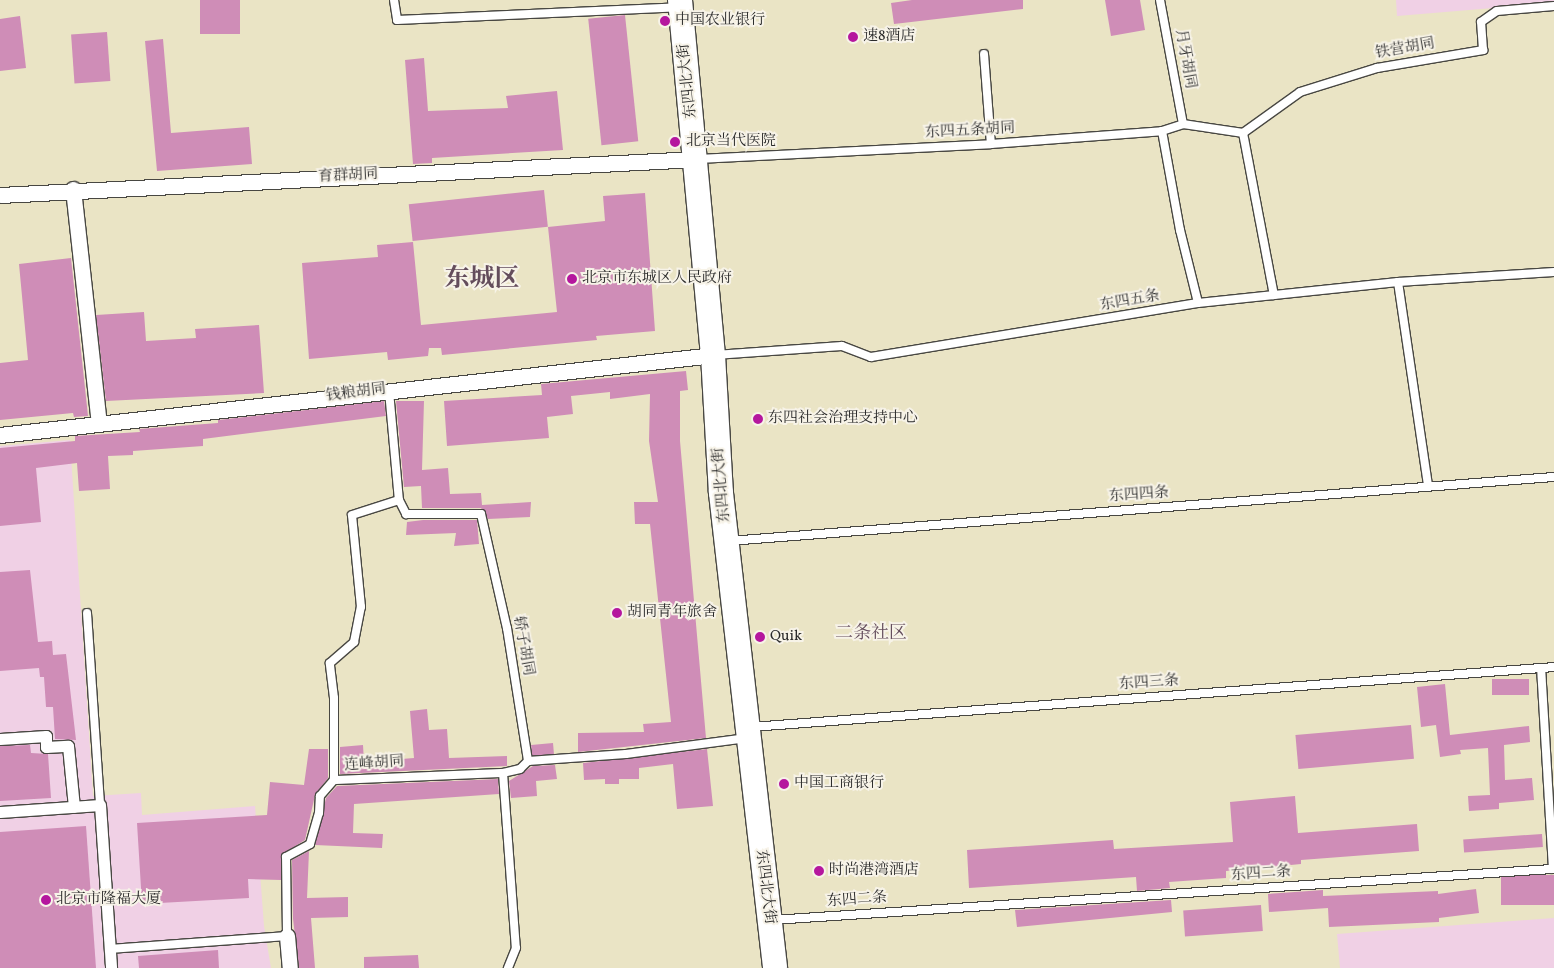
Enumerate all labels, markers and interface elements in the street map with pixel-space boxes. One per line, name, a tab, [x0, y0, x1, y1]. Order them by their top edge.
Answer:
place label: 中国农业银行	[675, 12, 765, 30]
marker: 中国农业银行	[659, 15, 671, 27]
place label: 速8酒店	[863, 28, 916, 46]
street label: 月牙胡同	[1171, 28, 1199, 90]
marker: 速8酒店	[847, 31, 859, 43]
street label: 铁营胡同	[1374, 35, 1436, 63]
street label: 东四北大街	[675, 43, 701, 119]
street label: 东四五条胡同	[925, 120, 1015, 142]
place label: 北京当代医院	[686, 133, 776, 151]
marker: 北京当代医院	[668, 135, 682, 149]
street label: 育群胡同	[318, 165, 378, 187]
district label: 东城区	[445, 265, 519, 295]
place label: 北京市东城区人民政府	[582, 270, 732, 288]
marker: 北京市东城区人民政府	[566, 273, 578, 285]
street label: 东四五条	[1099, 287, 1161, 315]
street label: 钱粮胡同	[325, 380, 387, 406]
place label: 东四社会治理支持中心	[768, 410, 918, 428]
marker: 东四社会治理支持中心	[752, 413, 764, 425]
street label: 东四北大街	[710, 447, 734, 523]
street label: 东四四条	[1108, 484, 1170, 506]
place label: 胡同青年旅舍	[627, 604, 717, 622]
marker: 胡同青年旅舍	[611, 607, 623, 619]
street label: 轿子胡同	[509, 615, 537, 677]
district label: 二条社区	[835, 623, 907, 645]
place label: Quik	[770, 628, 802, 646]
marker: Quik	[754, 631, 766, 643]
street label: 东四三条	[1118, 672, 1180, 694]
street label: 连峰胡同	[343, 753, 405, 775]
place label: 中国工商银行	[794, 775, 884, 793]
marker: 中国工商银行	[778, 778, 790, 790]
street label: 东四北大街	[751, 849, 779, 925]
place label: 时尚港湾酒店	[829, 862, 919, 880]
street label: 东四二条	[1230, 863, 1292, 885]
marker: 时尚港湾酒店	[813, 865, 825, 877]
street label: 东四二条	[826, 889, 888, 911]
place label: 北京市隆福大厦	[56, 891, 161, 909]
marker: 北京市隆福大厦	[40, 894, 52, 906]

